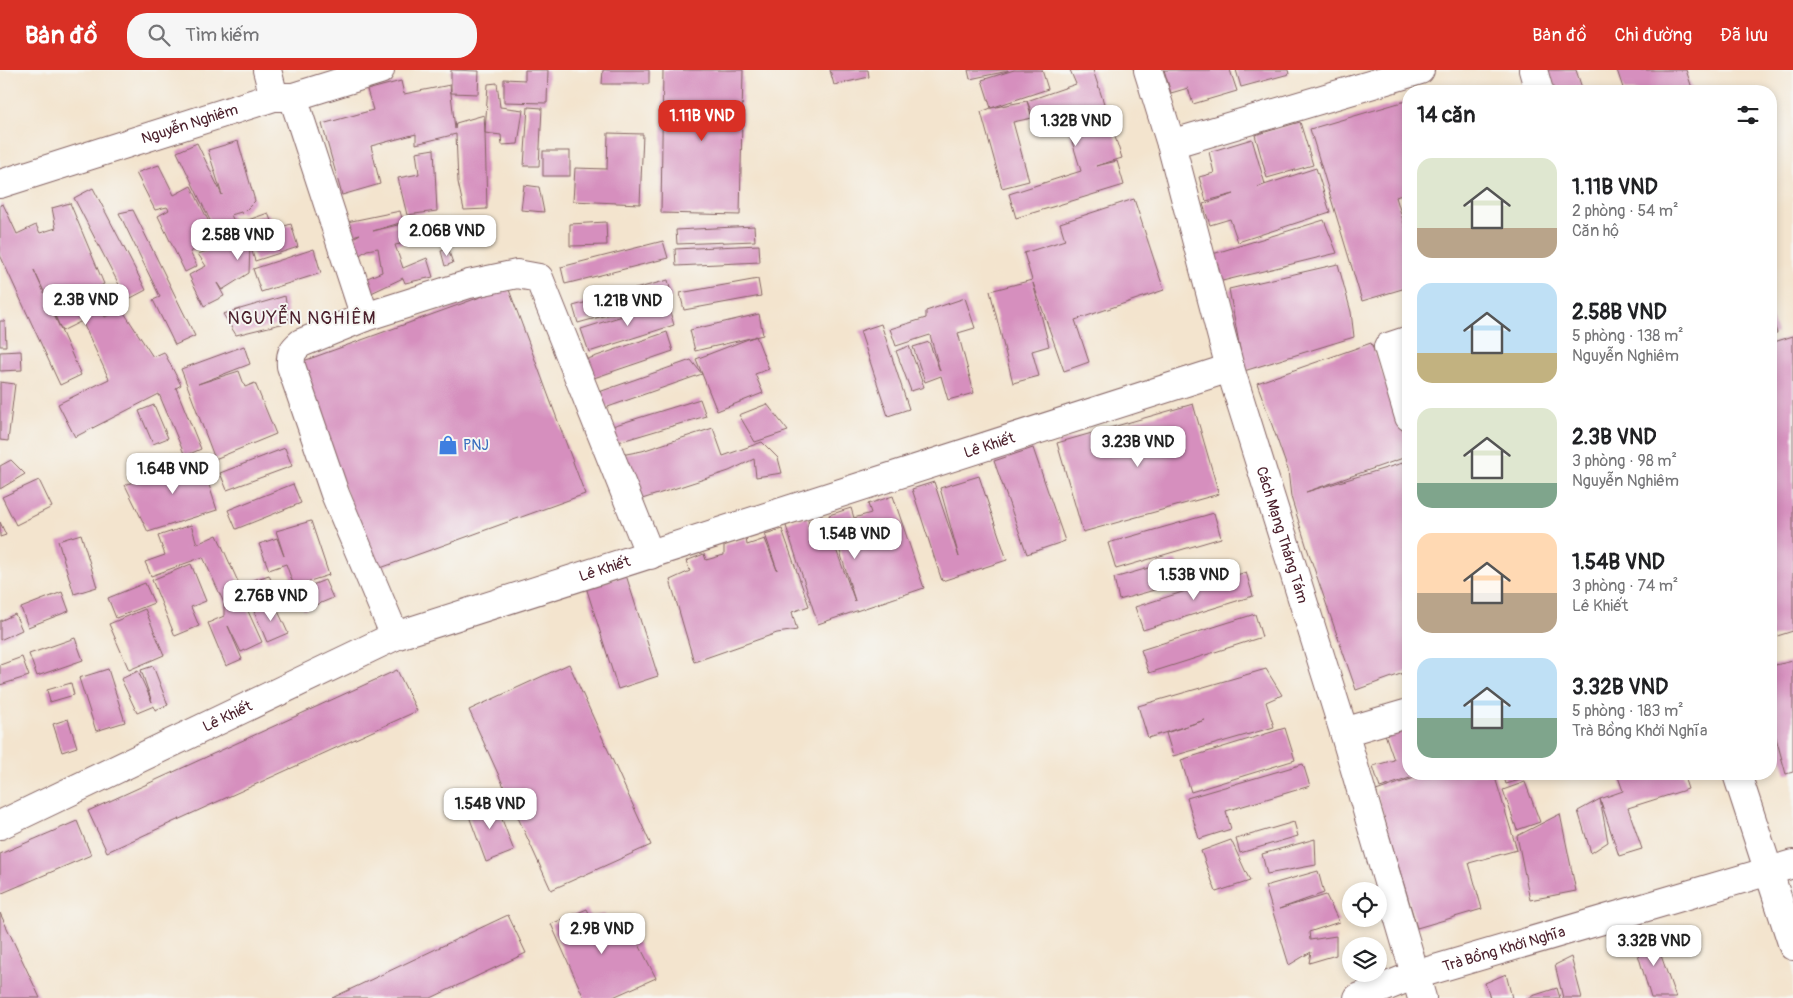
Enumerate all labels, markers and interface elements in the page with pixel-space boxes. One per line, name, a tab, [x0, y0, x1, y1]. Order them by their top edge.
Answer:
search box	[127, 13, 477, 58]
text: Bản đồ	[25, 21, 97, 50]
icon: search	[145, 21, 173, 49]
text: Tìm kiếm	[185, 23, 259, 47]
text: Bản đồ	[1532, 24, 1587, 47]
text: Chỉ đường	[1615, 24, 1692, 47]
text: Đã lưu	[1720, 24, 1768, 47]
street label: Nguyễn Nghiêm	[139, 100, 240, 148]
pin: 1.11B VND	[645, 100, 759, 142]
icon: filters	[1734, 101, 1762, 129]
text: 14 căn	[1417, 102, 1475, 129]
pin: 1.32B VND	[1019, 104, 1133, 147]
text: 1.11B VND	[669, 106, 735, 126]
text: 1.32B VND	[1041, 111, 1111, 131]
text: 1.11B VND	[1572, 174, 1658, 201]
icon: home	[1457, 178, 1517, 238]
text: 2 phòng · 54 m²	[1572, 201, 1679, 221]
pin: 2.06B VND	[390, 214, 504, 257]
pin: 2.58B VND	[181, 218, 295, 261]
text: 2.06B VND	[409, 221, 485, 241]
text: Căn hộ	[1572, 221, 1619, 241]
text: 2.58B VND	[202, 225, 274, 245]
pin: 2.3B VND	[34, 284, 138, 326]
pin: 1.21B VND	[571, 284, 685, 327]
text: 2.3B VND	[54, 290, 118, 310]
text: 1.21B VND	[594, 291, 662, 311]
text: 2.58B VND	[1572, 299, 1667, 326]
icon: home	[1457, 303, 1517, 363]
district label: NGUYỄN NGHIÊM	[228, 304, 376, 330]
text: 5 phòng · 138 m²	[1572, 326, 1684, 346]
text: Nguyễn Nghiêm	[1572, 346, 1679, 366]
text: 2.3B VND	[1572, 424, 1656, 451]
pin: 3.23B VND	[1081, 426, 1195, 468]
street label: Lê Khiết	[961, 428, 1018, 462]
icon: home	[1457, 428, 1517, 488]
text: 3.23B VND	[1102, 432, 1174, 452]
shop icon: PNJ	[437, 434, 459, 456]
place label: PNJ	[463, 436, 489, 455]
text: 3 phòng · 98 m²	[1572, 451, 1677, 471]
pin: 1.64B VND	[116, 452, 230, 495]
text: 1.64B VND	[137, 459, 209, 479]
street label: Cách Mạng Tháng Tám	[1252, 464, 1313, 606]
text: Nguyễn Nghiêm	[1572, 471, 1679, 491]
pin: 1.54B VND	[798, 518, 912, 560]
text: 1.54B VND	[820, 524, 890, 544]
text: 1.54B VND	[1572, 549, 1665, 576]
street label: Lê Khiết	[577, 551, 633, 586]
icon: home	[1457, 553, 1517, 613]
pin: 1.53B VND	[1137, 558, 1251, 601]
text: 1.53B VND	[1159, 565, 1229, 585]
text: 3 phòng · 74 m²	[1572, 576, 1678, 596]
pin: 2.76B VND	[214, 580, 328, 622]
text: 2.76B VND	[234, 586, 308, 606]
text: Lê Khiết	[1572, 596, 1628, 616]
text: 3.32B VND	[1572, 674, 1668, 701]
icon: home	[1457, 678, 1517, 738]
street label: Lê Khiết	[199, 696, 256, 736]
text: 5 phòng · 183 m²	[1572, 701, 1684, 721]
text: Trà Bồng Khởi Nghĩa	[1572, 721, 1708, 741]
pin: 1.54B VND	[433, 788, 547, 830]
text: 1.54B VND	[455, 794, 525, 814]
map controls	[1342, 882, 1387, 982]
button: locate	[1342, 882, 1387, 927]
pin: 2.9B VND	[550, 912, 654, 955]
text: 2.9B VND	[570, 919, 634, 939]
street label: Trà Bồng Khởi Nghĩa	[1440, 922, 1567, 976]
pin: 3.32B VND	[1597, 924, 1711, 967]
text: 3.32B VND	[1617, 931, 1691, 951]
button: layers	[1342, 937, 1387, 982]

